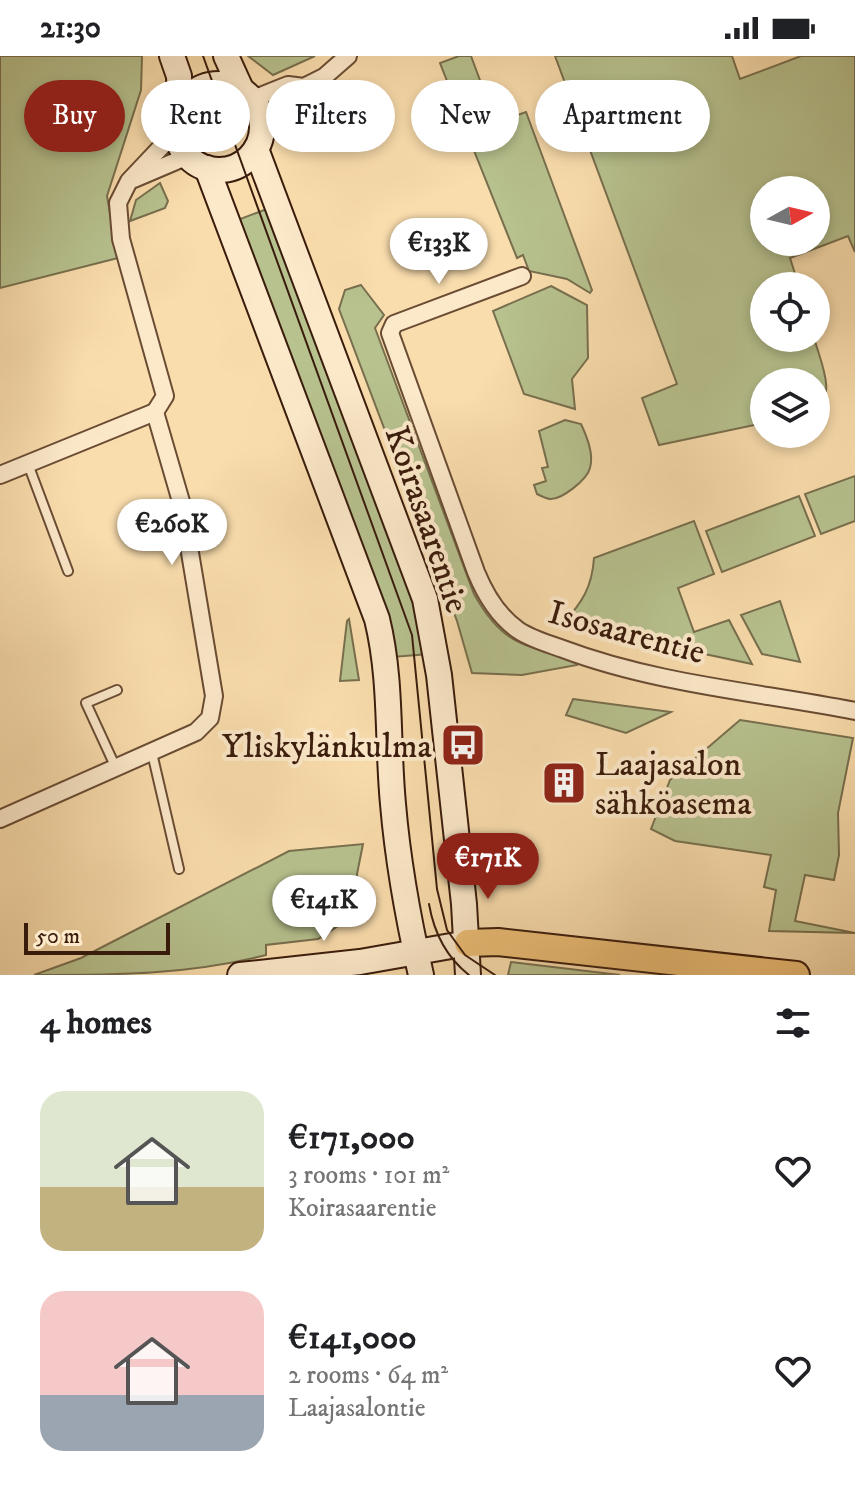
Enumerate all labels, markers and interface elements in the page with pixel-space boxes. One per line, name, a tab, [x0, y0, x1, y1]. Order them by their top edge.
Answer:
text: 21:30	[40, 10, 101, 47]
chip: Buy	[24, 80, 125, 152]
chip: Rent	[141, 80, 250, 152]
chip: Filters	[266, 80, 395, 152]
chip: New	[411, 80, 519, 152]
chip: Apartment	[535, 80, 710, 152]
north arrow	[750, 176, 830, 256]
map controls	[750, 176, 830, 448]
pin: €133K	[383, 218, 495, 286]
text: €133K	[408, 227, 470, 260]
button: locate	[750, 272, 830, 352]
button: layers	[750, 368, 830, 448]
street label: Koirasaarentie	[375, 421, 478, 618]
pin: €260K	[116, 499, 228, 567]
text: €260K	[135, 508, 209, 541]
street label: Isosaarentie	[544, 592, 709, 674]
bus stop icon: Yliskylänkulma	[439, 721, 487, 769]
place label: Yliskylänkulma	[222, 726, 433, 768]
place label: Laajasalon sähköasema	[595, 744, 752, 825]
building icon: Laajasalon sähköasema	[540, 759, 588, 807]
pin: €171K	[432, 833, 544, 901]
text: €171K	[455, 842, 521, 875]
pin: €141K	[268, 875, 380, 943]
text: €141K	[290, 884, 358, 917]
scale bar	[24, 919, 170, 955]
text: 50 m	[36, 923, 80, 950]
icon: filters	[771, 1001, 815, 1045]
text: 4 homes	[40, 1002, 152, 1044]
text: €171,000	[288, 1117, 415, 1159]
icon: home	[104, 1123, 200, 1219]
icon: heart	[771, 1149, 815, 1193]
text: 3 rooms · 101 m²	[288, 1159, 449, 1192]
text: Koirasaarentie	[288, 1192, 437, 1225]
text: €141,000	[288, 1317, 417, 1359]
icon: home	[104, 1323, 200, 1419]
icon: heart	[771, 1349, 815, 1393]
text: 2 rooms · 64 m²	[288, 1359, 448, 1392]
text: Laajasalontie	[288, 1392, 425, 1425]

